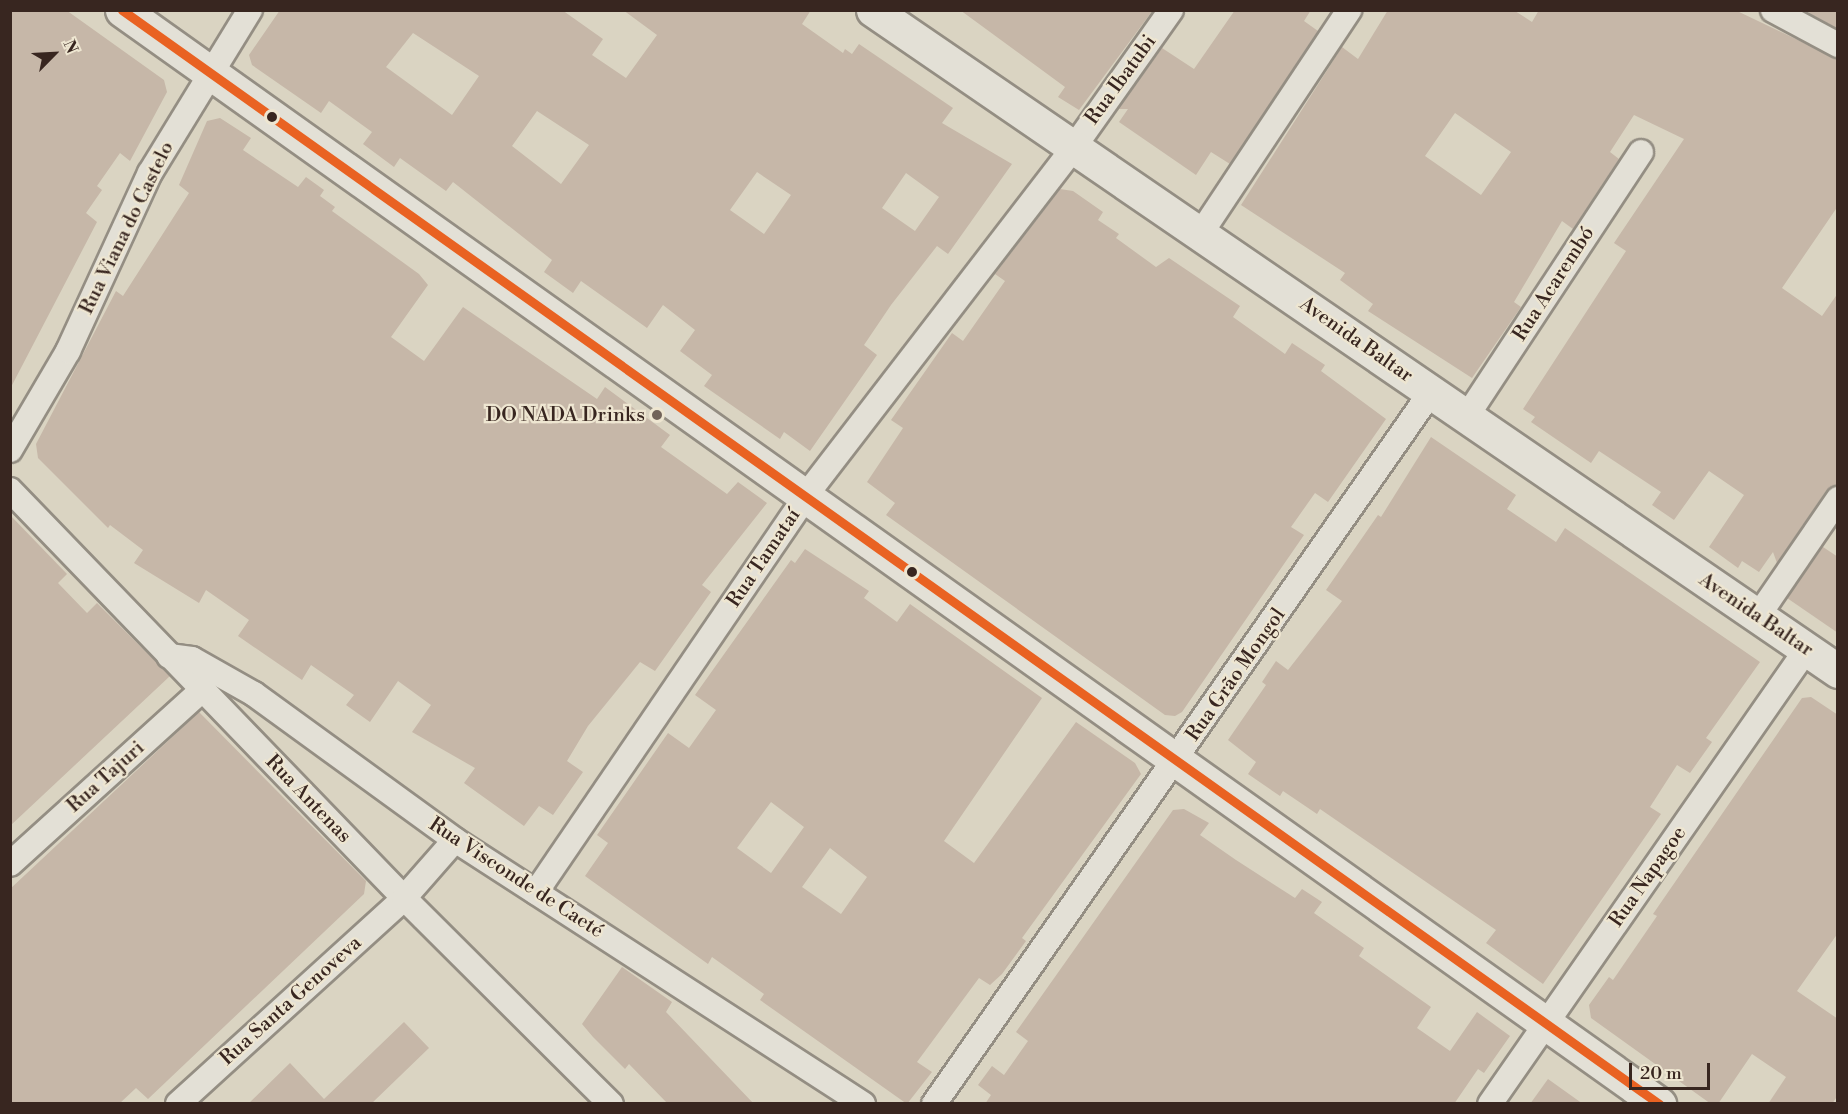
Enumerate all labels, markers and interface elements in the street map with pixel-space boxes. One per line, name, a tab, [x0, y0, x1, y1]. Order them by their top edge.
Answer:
north arrow	[24, 24, 84, 84]
street label: Rua Ibatubi	[1080, 30, 1162, 130]
text: N	[59, 37, 82, 57]
unlabelled marker	[266, 111, 278, 123]
street label: Rua Viana do Castelo	[75, 138, 179, 318]
street label: Rua Acarembó	[1508, 222, 1600, 346]
street label: Avenida Baltar	[1295, 292, 1417, 388]
place label: DO NADA Drinks	[486, 403, 645, 427]
marker: DO NADA Drinks	[650, 408, 664, 422]
street label: Rua Tamataí	[722, 504, 806, 612]
unlabelled marker	[906, 566, 918, 578]
street label: Avenida Baltar	[1694, 568, 1818, 662]
street label: Rua Grão Mongol	[1181, 604, 1291, 746]
street label: Rua Tajuri	[62, 736, 150, 818]
street label: Rua Antenas	[260, 750, 356, 848]
street label: Rua Visconde de Caeté	[424, 813, 608, 943]
street label: Rua Napagoe	[1604, 822, 1692, 932]
street label: Rua Santa Genoveva	[215, 931, 367, 1071]
scale bar	[1632, 1051, 1713, 1089]
text: 20 m	[1640, 1062, 1682, 1085]

